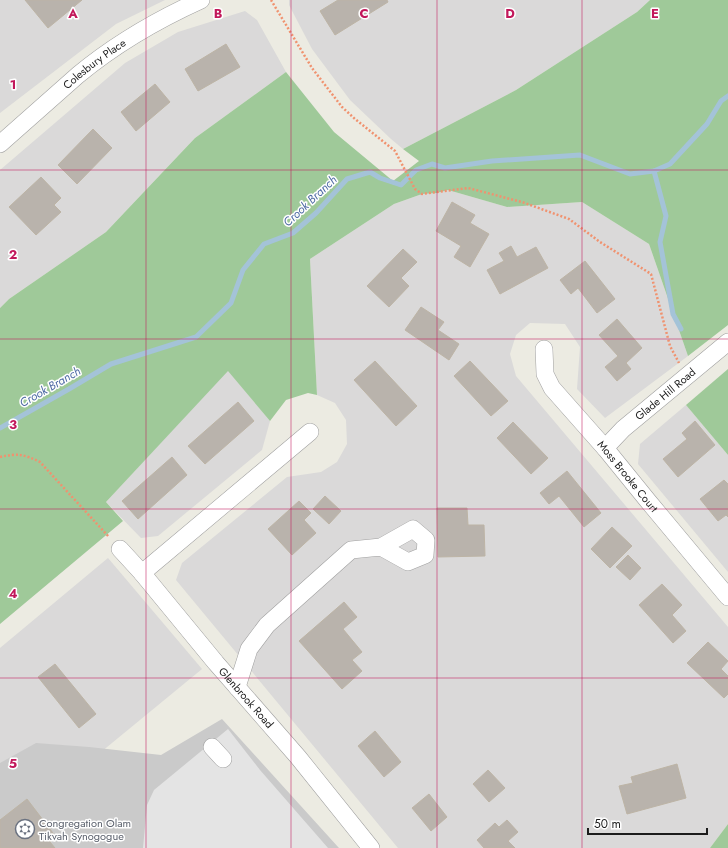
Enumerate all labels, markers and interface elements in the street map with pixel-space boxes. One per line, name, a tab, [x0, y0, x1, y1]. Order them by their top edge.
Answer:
text: A	[67, 4, 78, 23]
text: B	[214, 4, 223, 23]
text: C	[359, 4, 369, 23]
text: D	[505, 4, 515, 23]
text: E	[651, 4, 659, 23]
street label: Colesbury Place	[59, 35, 129, 93]
text: 1	[10, 75, 16, 94]
water label: Crook Branch	[279, 171, 341, 231]
text: 2	[9, 245, 17, 264]
water label: Crook Branch	[16, 362, 84, 412]
street label: Glade Hill Road	[631, 364, 699, 424]
text: 3	[9, 415, 17, 434]
street label: Moss Brooke Court	[594, 437, 662, 516]
text: 4	[8, 584, 18, 603]
street label: Glenbrook Road	[215, 664, 277, 732]
text: 5	[9, 754, 17, 773]
scale bar	[588, 810, 707, 836]
place label: Congregation Olam Tikvah Synogogue	[39, 815, 131, 844]
text: 50 m	[594, 815, 621, 833]
synagogue icon: Congregation Olam Tikvah Synogogue	[14, 818, 36, 840]

